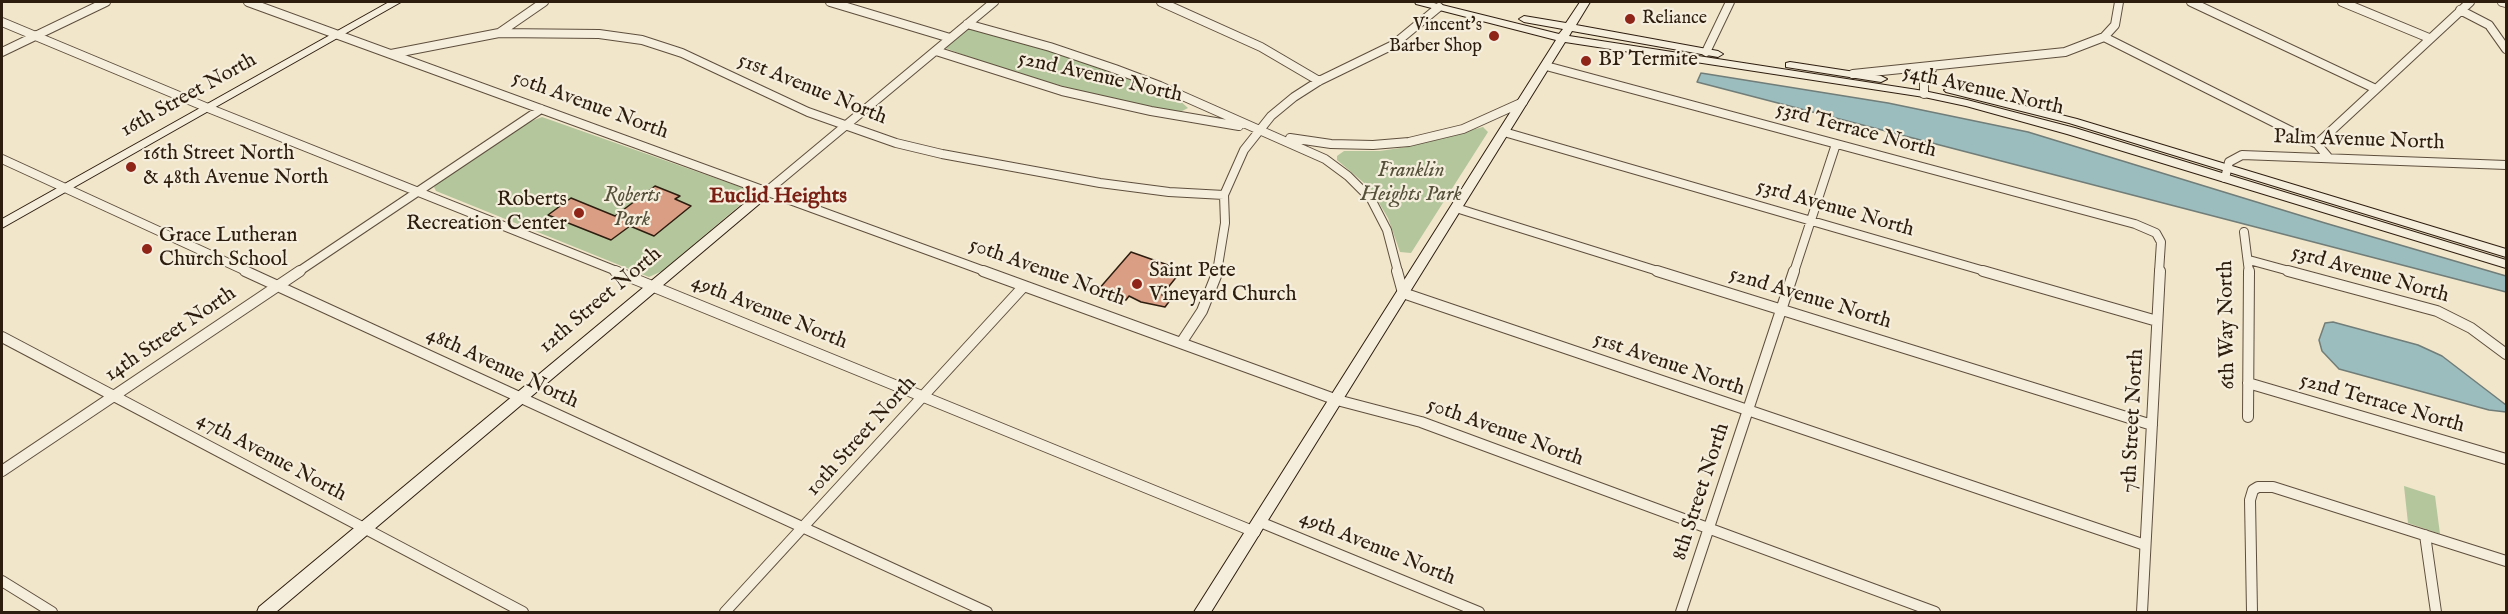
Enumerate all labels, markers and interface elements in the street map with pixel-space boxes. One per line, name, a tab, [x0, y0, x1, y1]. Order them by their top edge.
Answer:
place label: Reliance	[1642, 8, 1707, 30]
marker: Reliance	[1623, 12, 1637, 26]
place label: Vincent's Barber Shop	[1389, 15, 1482, 57]
marker: Vincent's Barber Shop	[1487, 29, 1501, 43]
street label: 52nd Avenue North	[1015, 47, 1185, 109]
street label: 16th Street North	[117, 48, 261, 144]
place label: BP Termite	[1598, 48, 1698, 74]
street label: 51st Avenue North	[734, 49, 890, 131]
marker: BP Termite	[1579, 54, 1593, 68]
street label: 54th Avenue North	[1900, 60, 2066, 122]
street label: 50th Avenue North	[508, 66, 672, 146]
street label: 53rd Terrace North	[1773, 98, 1939, 164]
street label: Palm Avenue North	[2273, 125, 2445, 157]
place label: 16th Street North & 48th Avenue North	[143, 142, 329, 192]
park label: Franklin Heights Park	[1360, 159, 1462, 209]
marker: 16th Street North & 48th Avenue North	[124, 160, 138, 174]
street label: 53rd Avenue North	[1753, 174, 1917, 244]
park label: Roberts Park	[604, 184, 660, 234]
district label: Euclid Heights	[709, 184, 847, 210]
place label: Roberts Recreation Center	[406, 188, 567, 238]
marker: Roberts Recreation Center	[572, 206, 586, 220]
place label: Grace Lutheran Church School	[159, 224, 297, 274]
street label: 50th Avenue North	[965, 233, 1129, 313]
street label: 53rd Avenue North	[2288, 240, 2452, 310]
marker: Grace Lutheran Church School	[140, 242, 154, 256]
street label: 12th Street North	[535, 242, 667, 360]
place label: Saint Pete Vineyard Church	[1149, 259, 1297, 309]
street label: 6th Way North	[2214, 260, 2242, 390]
street label: 52nd Avenue North	[1726, 262, 1894, 336]
street label: 49th Avenue North	[687, 270, 851, 356]
marker: Saint Pete Vineyard Church	[1130, 277, 1144, 291]
street label: 14th Street North	[101, 282, 241, 388]
street label: 48th Avenue North	[422, 323, 582, 415]
street label: 51st Avenue North	[1590, 327, 1748, 403]
street label: 7th Street North	[2118, 348, 2150, 494]
street label: 52nd Terrace North	[2297, 368, 2467, 440]
street label: 10th Street North	[802, 372, 922, 502]
street label: 50th Avenue North	[1423, 393, 1587, 473]
street label: 47th Avenue North	[192, 408, 350, 508]
street label: 8th Street North	[1668, 420, 1736, 564]
street label: 49th Avenue North	[1295, 506, 1459, 592]

